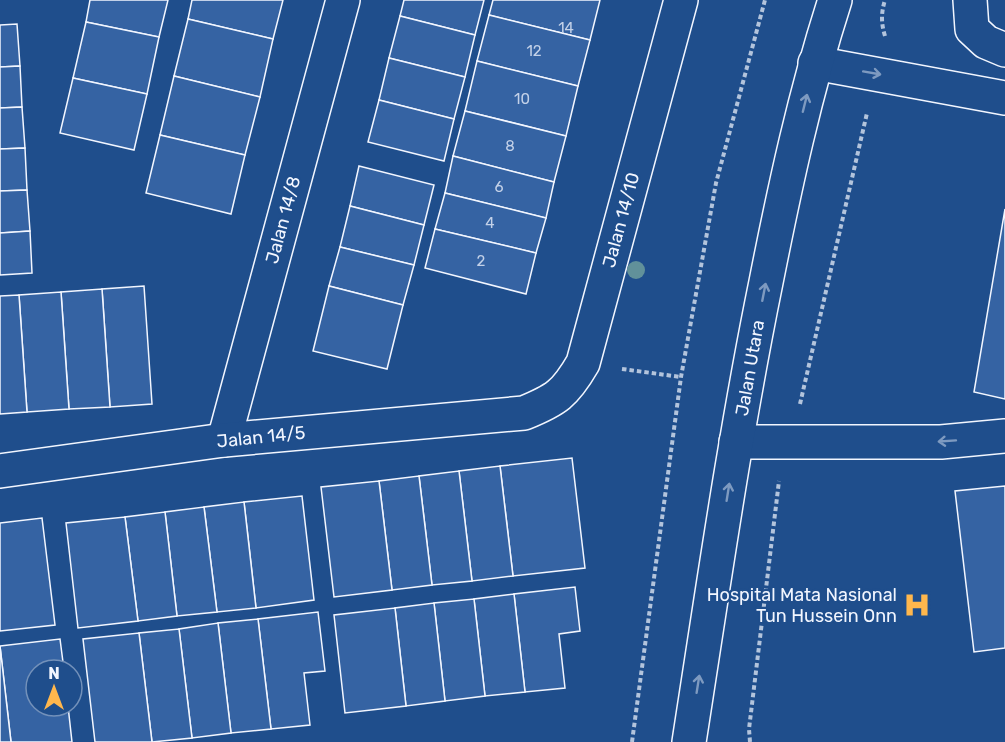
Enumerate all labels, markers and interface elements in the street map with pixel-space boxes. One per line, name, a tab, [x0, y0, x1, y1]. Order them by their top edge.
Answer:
house number: 14	[558, 19, 574, 37]
house number: 12	[526, 42, 542, 60]
one-way arrow	[862, 68, 882, 79]
house number: 10	[514, 90, 530, 108]
one-way arrow	[799, 94, 811, 113]
house number: 8	[505, 137, 515, 155]
street label: Jalan 14/10	[598, 170, 644, 270]
street label: Jalan 14/8	[261, 174, 305, 266]
house number: 6	[494, 178, 504, 196]
house number: 4	[485, 214, 495, 232]
house number: 2	[477, 252, 486, 270]
one-way arrow	[759, 283, 770, 302]
street label: Jalan Utara	[731, 318, 769, 418]
street label: Jalan 14/5	[216, 421, 306, 453]
one-way arrow	[937, 436, 957, 447]
one-way arrow	[723, 482, 734, 502]
place label: Hospital Mata Nasional Tun Hussein Onn	[707, 584, 897, 627]
hospital icon: Hospital Mata Nasional Tun Hussein Onn	[902, 590, 932, 620]
north arrow	[24, 658, 84, 718]
text: N	[48, 664, 60, 683]
one-way arrow	[692, 675, 703, 695]

